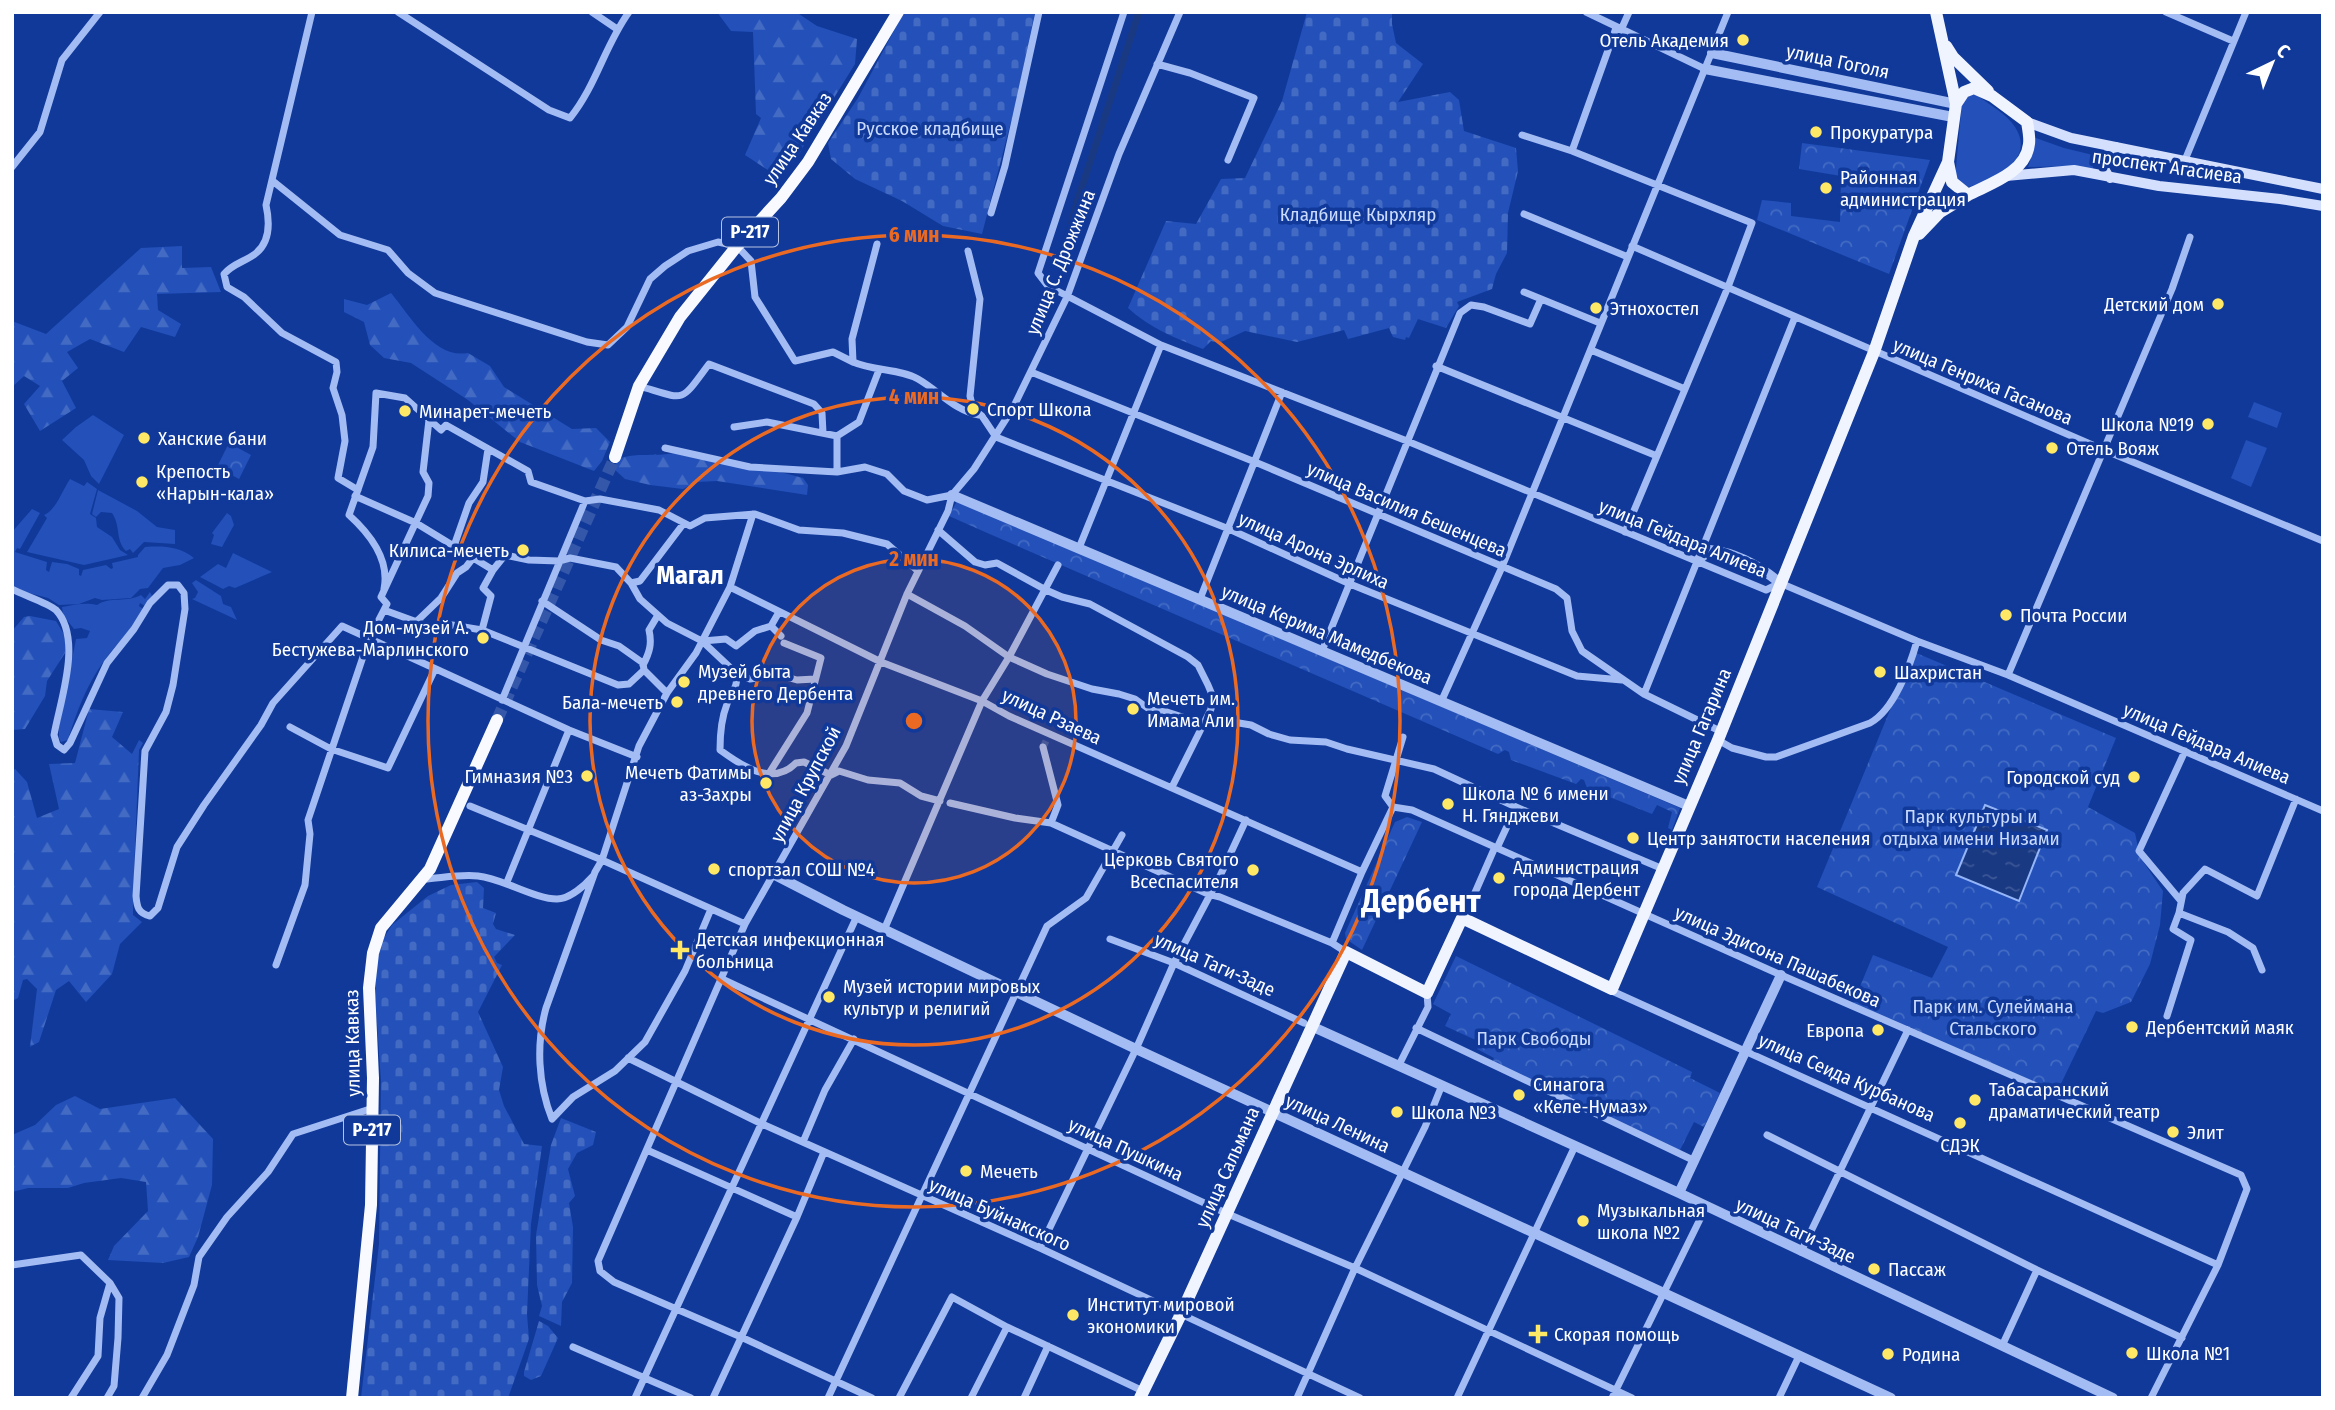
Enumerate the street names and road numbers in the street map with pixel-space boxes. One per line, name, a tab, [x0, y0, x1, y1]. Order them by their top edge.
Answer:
street label: улица Гоголя	[1784, 39, 1892, 84]
street label: улица Кавказ	[758, 87, 837, 189]
street label: проспект Агасиева	[2090, 145, 2243, 188]
street label: улица С. Дрожжина	[1021, 186, 1100, 338]
road number: Р-217	[722, 218, 778, 246]
street label: улица Генриха Гасанова	[1890, 333, 2076, 430]
street label: улица Василия Бешенцева	[1304, 457, 1510, 562]
street label: улица Гейдара Алиева	[1595, 494, 1770, 583]
street label: улица Арона Эрлиха	[1235, 507, 1393, 594]
street label: улица Керима Мамедбекова	[1218, 580, 1436, 689]
street label: улица Гагарина	[1667, 665, 1736, 788]
street label: улица Рзаева	[998, 683, 1105, 749]
street label: улица Гейдара Алиева	[2120, 698, 2294, 789]
street label: улица Крупской	[765, 722, 846, 846]
street label: улица Эдисона Пашабекова	[1671, 901, 1884, 1012]
street label: улица Таги-Заде	[1151, 928, 1279, 1001]
street label: улица Кавказ	[340, 989, 365, 1097]
street label: улица Сеида Курбанова	[1755, 1028, 1939, 1127]
street label: улица Ленина	[1282, 1089, 1394, 1158]
street label: улица Сальмана	[1191, 1103, 1264, 1231]
street label: улица Пушкина	[1065, 1113, 1187, 1186]
road number: Р-217	[344, 1115, 400, 1144]
street label: улица Буйнакского	[925, 1173, 1074, 1256]
street label: улица Таги-Заде	[1732, 1193, 1859, 1268]

